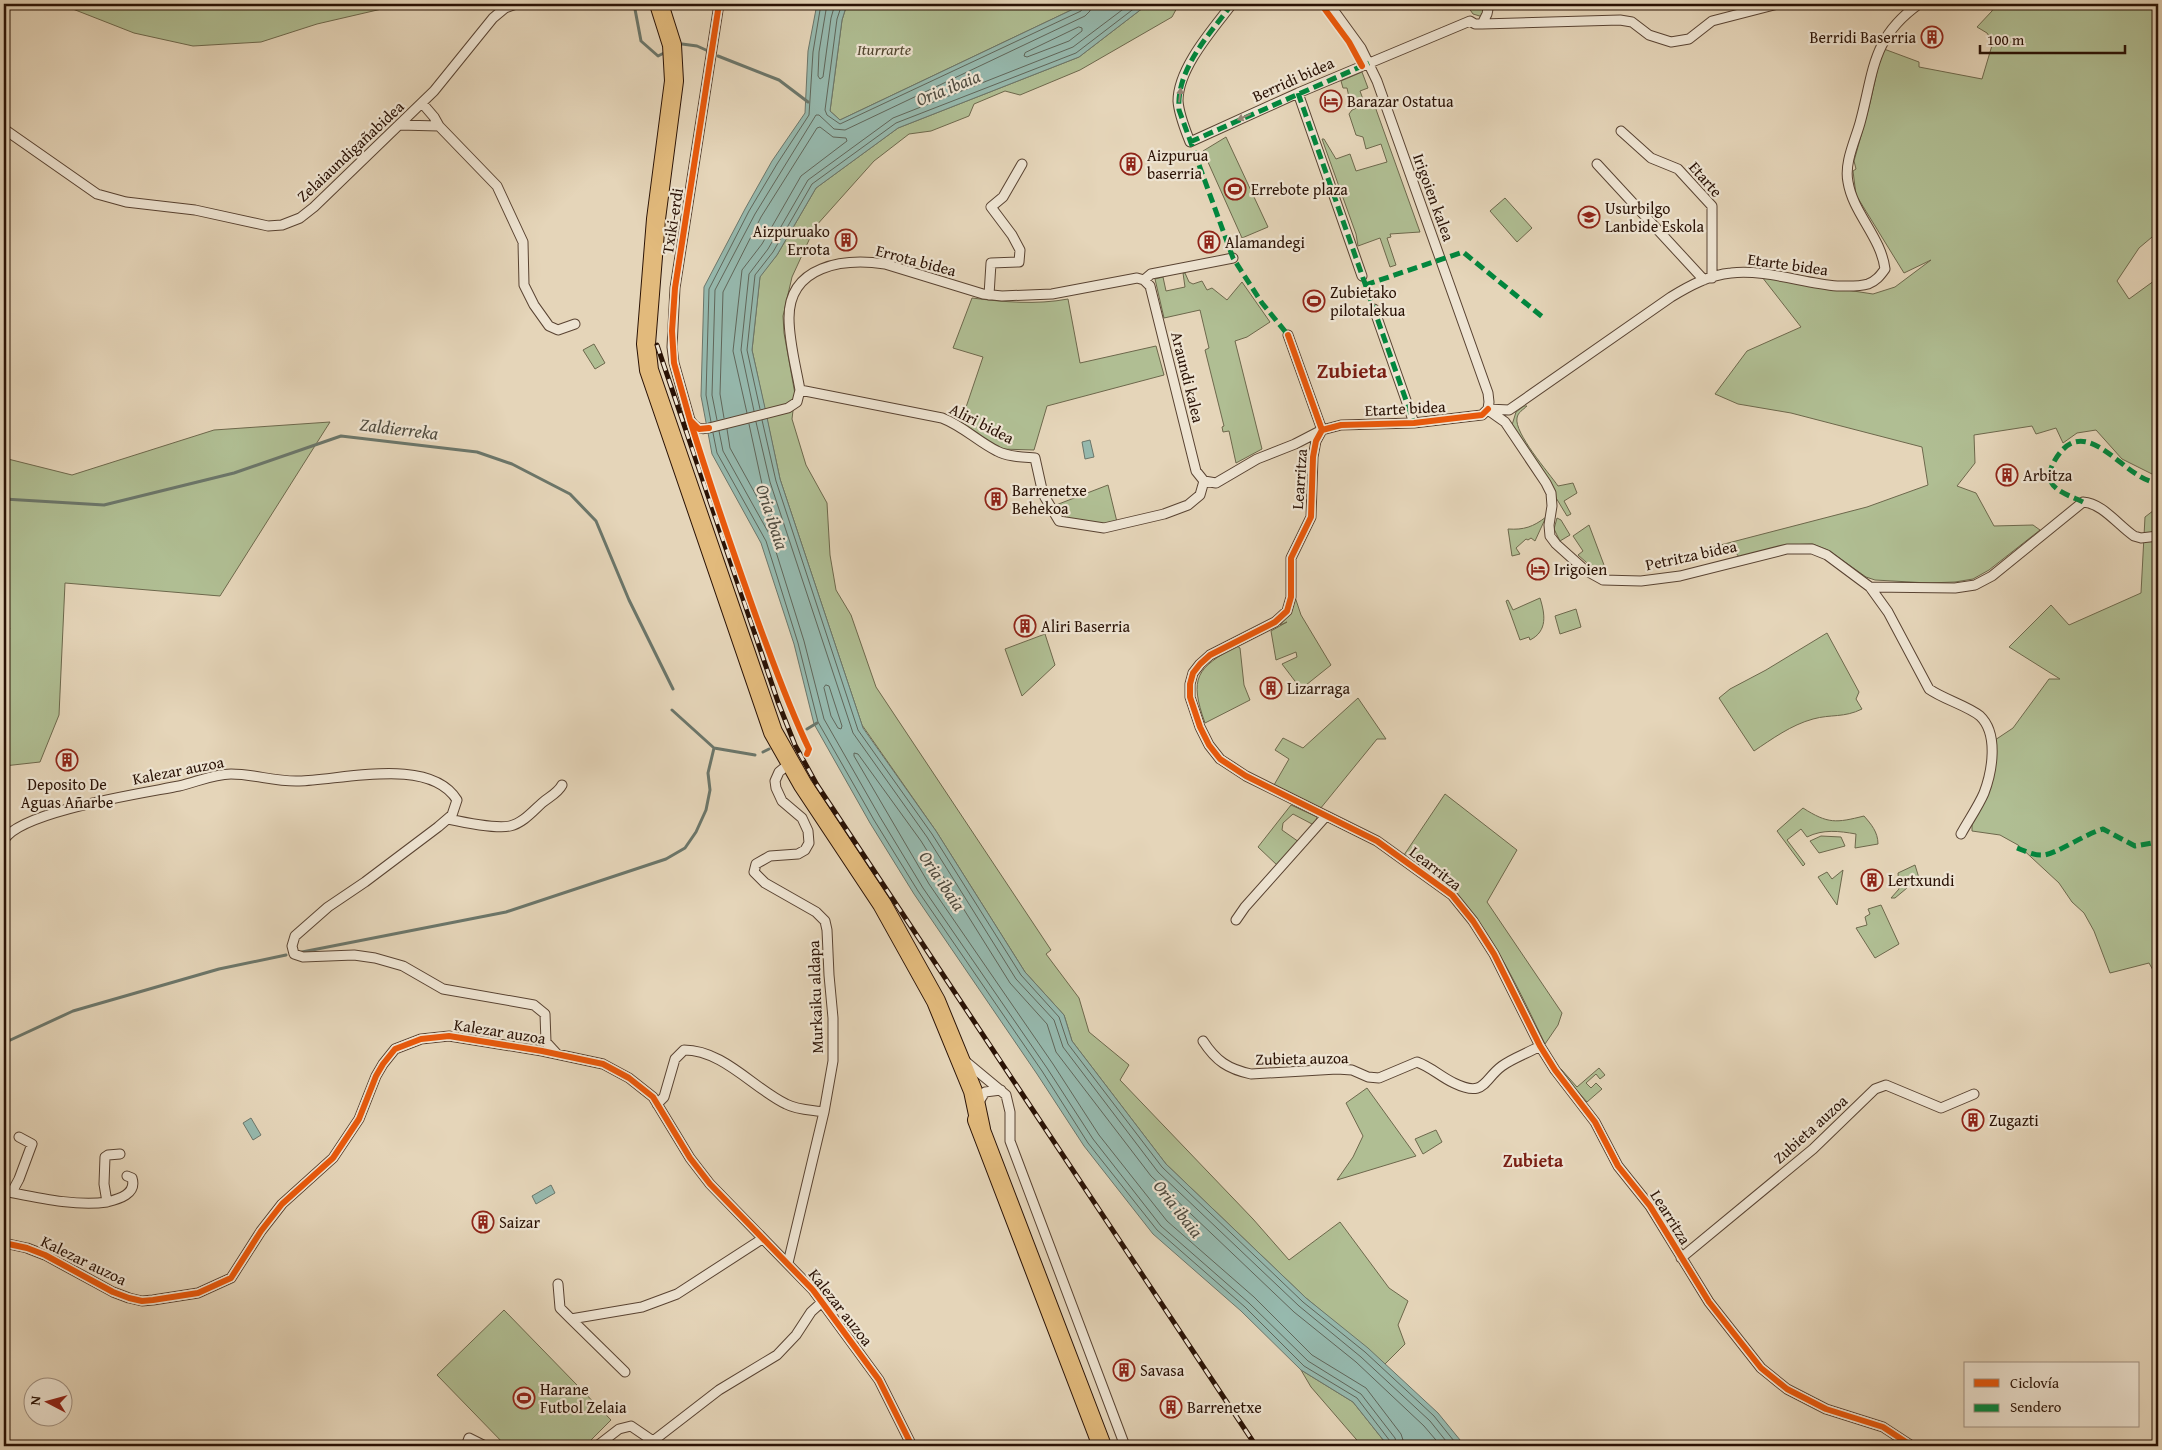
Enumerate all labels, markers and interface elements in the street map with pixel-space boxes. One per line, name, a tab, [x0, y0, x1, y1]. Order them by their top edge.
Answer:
scale bar	[1980, 22, 2124, 54]
place label: Berridi Baserria	[1809, 25, 1916, 49]
building icon: Berridi Baserria	[1920, 25, 1944, 49]
text: 100 m	[1987, 29, 2025, 50]
park label: Iturrarte	[857, 37, 912, 61]
street label: Berridi bidea	[1248, 50, 1338, 108]
water label: Oria ibaia	[911, 62, 985, 113]
one-way arrow	[1176, 86, 1184, 102]
hotel icon: Barazar Ostatua	[1319, 89, 1343, 113]
place label: Barazar Ostatua	[1347, 89, 1454, 113]
street label: Zelaiaundigañabidea	[291, 94, 409, 207]
one-way arrow	[1237, 114, 1251, 122]
place label: Aizpurua baserria	[1147, 143, 1209, 185]
street label: Irigoien kalea	[1407, 150, 1461, 245]
building icon: Aizpurua baserria	[1119, 152, 1143, 176]
street label: Etarte	[1683, 156, 1729, 202]
sports icon: Errebote plaza	[1223, 177, 1247, 201]
place label: Errebote plaza	[1251, 177, 1348, 201]
street label: Txiki-erdi	[655, 186, 689, 256]
place label: Usurbilgo Lanbide Eskola	[1605, 196, 1705, 238]
school or university icon: Usurbilgo Lanbide Eskola	[1577, 205, 1601, 229]
place label: Aizpuruako Errota	[753, 219, 830, 261]
building icon: Aizpuruako Errota	[834, 228, 858, 252]
building icon: Alamandegi	[1197, 230, 1221, 254]
place label: Alamandegi	[1225, 230, 1305, 254]
street label: Errota bidea	[873, 238, 959, 282]
street label: Etarte bidea	[1746, 246, 1830, 282]
place label: Zubietako pilotalekua	[1330, 280, 1406, 322]
sports icon: Zubietako pilotalekua	[1302, 289, 1326, 313]
street label: Araundi kalea	[1165, 329, 1211, 426]
district label: Zubieta	[1317, 355, 1388, 386]
street label: Etarte bidea	[1364, 394, 1446, 422]
street label: Aliri bidea	[946, 396, 1019, 450]
water label: Zaldierreka	[358, 410, 441, 447]
street label: Learritza	[1285, 447, 1313, 510]
building icon: Arbitza	[1995, 463, 2019, 487]
place label: Arbitza	[2023, 463, 2073, 487]
place label: Barrenetxe Behekoa	[1012, 478, 1087, 520]
water label: Oria ibaia	[749, 481, 796, 554]
building icon: Barrenetxe Behekoa	[984, 487, 1008, 511]
street label: Petritza bidea	[1643, 534, 1739, 576]
hotel icon: Irigoien	[1526, 557, 1550, 581]
place label: Irigoien	[1554, 557, 1607, 581]
building icon: Aliri Baserria	[1013, 614, 1037, 638]
place label: Aliri Baserria	[1041, 614, 1130, 638]
building icon: Lizarraga	[1259, 676, 1283, 700]
place label: Lizarraga	[1287, 676, 1350, 700]
building icon: Deposito De Aguas Añarbe	[55, 748, 79, 772]
street label: Kalezar auzoa	[130, 749, 226, 791]
place label: Deposito De Aguas Añarbe	[21, 772, 113, 814]
street label: Learritza	[1405, 840, 1468, 896]
water label: Oria ibaia	[912, 845, 973, 917]
building icon: Lertxundi	[1860, 868, 1884, 892]
place label: Lertxundi	[1888, 868, 1955, 892]
street label: Murkaiku aldapa	[801, 940, 829, 1054]
street label: Kalezar auzoa	[452, 1012, 548, 1050]
street label: Zubieta auzoa	[1255, 1045, 1349, 1071]
street label: Zubieta auzoa	[1767, 1089, 1853, 1169]
building icon: Zugazti	[1961, 1108, 1985, 1132]
place label: Zugazti	[1989, 1108, 2039, 1132]
district label: Zubieta	[1503, 1147, 1564, 1174]
water label: Oria ibaia	[1147, 1174, 1210, 1244]
street label: Learritza	[1645, 1185, 1698, 1249]
building icon: Saizar	[471, 1210, 495, 1234]
place label: Saizar	[499, 1210, 540, 1234]
street label: Kalezar auzoa	[37, 1229, 131, 1291]
street label: Kalezar auzoa	[803, 1263, 879, 1351]
building icon: Savasa	[1112, 1358, 1136, 1382]
place label: Savasa	[1140, 1358, 1185, 1382]
legend	[1964, 1362, 2140, 1428]
text: Ciclovía	[2010, 1372, 2059, 1393]
place label: Harane Futbol Zelaia	[540, 1377, 627, 1419]
north arrow	[22, 1378, 72, 1428]
sports icon: Harane Futbol Zelaia	[512, 1386, 536, 1410]
text: N	[25, 1394, 46, 1406]
building icon: Barrenetxe	[1159, 1395, 1183, 1419]
place label: Barrenetxe	[1187, 1395, 1262, 1419]
text: Sendero	[2010, 1396, 2062, 1417]

